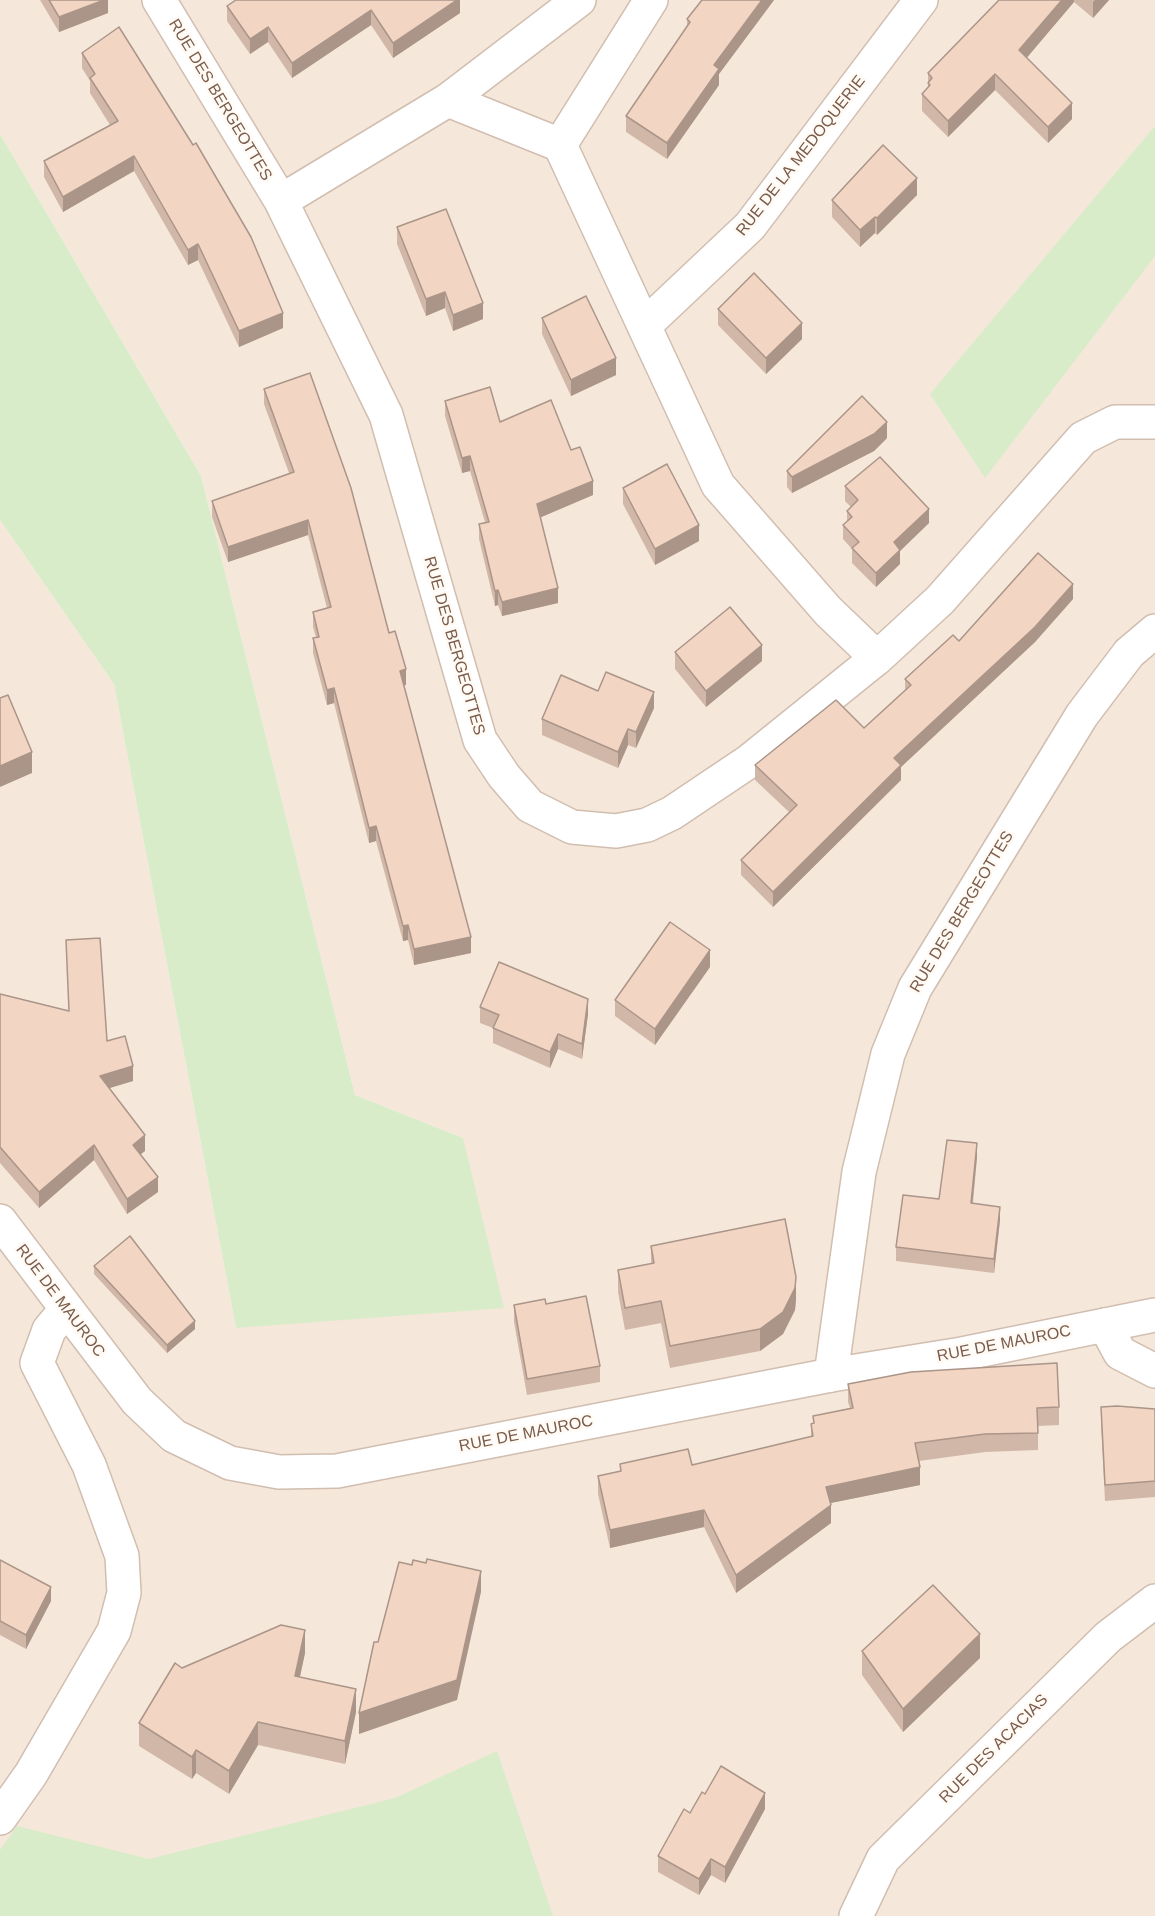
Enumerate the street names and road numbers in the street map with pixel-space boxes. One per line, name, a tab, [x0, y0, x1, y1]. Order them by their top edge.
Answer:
street label: RUE DES BERGEOTTES	[164, 16, 276, 184]
street label: RUE DE LA MEDOQUERIE	[732, 72, 870, 240]
street label: RUE DES BERGEOTTES	[419, 554, 489, 738]
street label: RUE DES BERGEOTTES	[906, 828, 1018, 996]
street label: RUE DE MAUROC	[11, 1241, 109, 1361]
street label: RUE DE MAUROC	[935, 1322, 1073, 1366]
street label: RUE DE MAUROC	[457, 1412, 595, 1456]
street label: RUE DES ACACIAS	[936, 1691, 1052, 1807]

